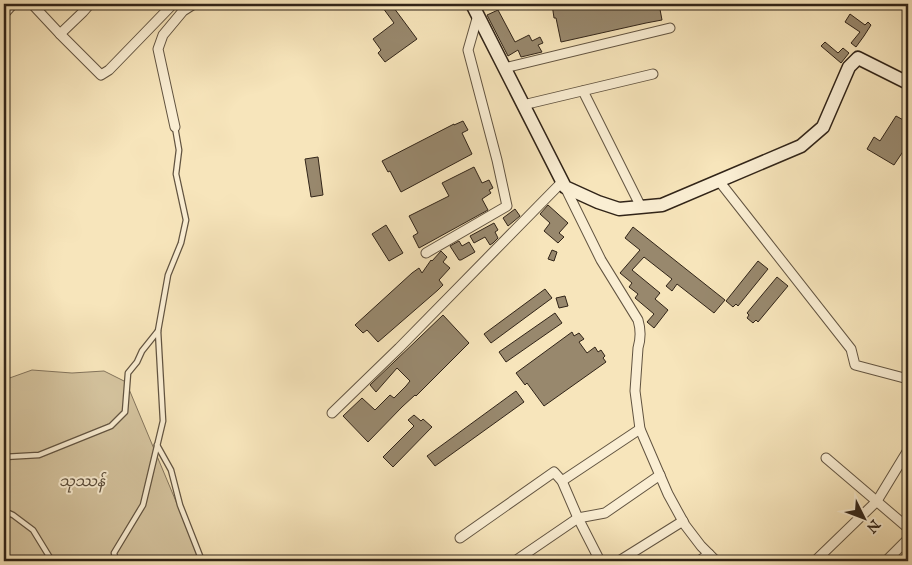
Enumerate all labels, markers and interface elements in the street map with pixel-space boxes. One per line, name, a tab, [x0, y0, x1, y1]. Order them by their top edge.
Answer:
park label: သုဿန်	[59, 471, 108, 493]
north arrow	[840, 492, 890, 542]
text: N	[862, 515, 884, 537]

